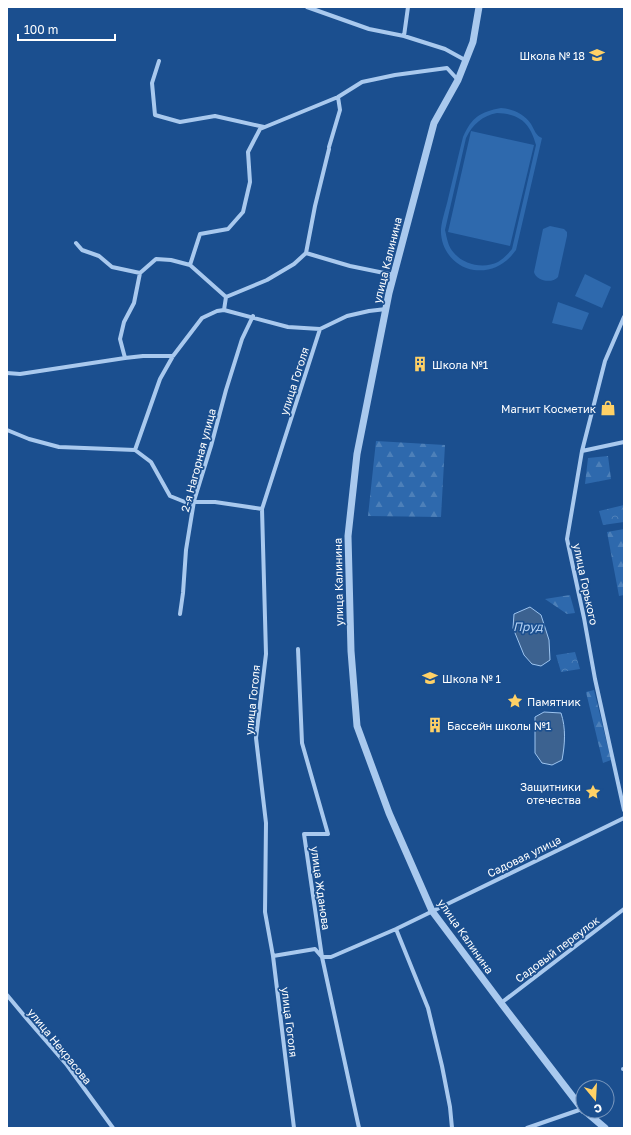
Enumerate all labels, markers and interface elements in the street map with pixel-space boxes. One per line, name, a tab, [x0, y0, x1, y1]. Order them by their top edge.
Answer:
scale bar	[18, 16, 115, 42]
text: 100 m	[24, 22, 58, 37]
school or university icon: Школа № 18	[588, 46, 606, 64]
place label: Школа № 18	[519, 49, 585, 62]
street label: улица Калинина	[370, 216, 404, 304]
street label: улица Гоголя	[277, 345, 311, 417]
building icon: Школа №1	[411, 355, 429, 373]
place label: Школа №1	[432, 358, 488, 371]
shop icon: Магнит Косметик	[599, 399, 617, 417]
place label: Магнит Косметик	[501, 402, 597, 415]
street label: 2-я Нагорная улица	[178, 407, 218, 513]
street label: улица Калинина	[331, 538, 345, 626]
street label: улица Горького	[571, 542, 601, 626]
water label: Пруд	[513, 619, 544, 634]
street label: улица Гоголя	[242, 664, 262, 736]
school or university icon: Школа № 1	[421, 669, 439, 687]
place label: Школа № 1	[442, 672, 501, 685]
place icon: Памятник	[506, 692, 524, 710]
place label: Памятник	[527, 695, 581, 708]
building icon: Бассейн школы №1	[426, 716, 444, 734]
place label: Бассейн школы №1	[447, 719, 551, 732]
place label: Защитники отечества	[520, 780, 581, 806]
place icon: Защитники отечества	[584, 783, 602, 801]
street label: Садовая улица	[485, 832, 563, 880]
street label: улица Жданова	[309, 845, 333, 931]
street label: улица Калинина	[435, 896, 497, 976]
street label: Садовый переулок	[512, 913, 602, 985]
street label: улица Гоголя	[279, 986, 301, 1058]
street label: улица Некрасова	[25, 1005, 95, 1087]
north arrow	[575, 1079, 615, 1119]
text: С	[592, 1102, 604, 1116]

